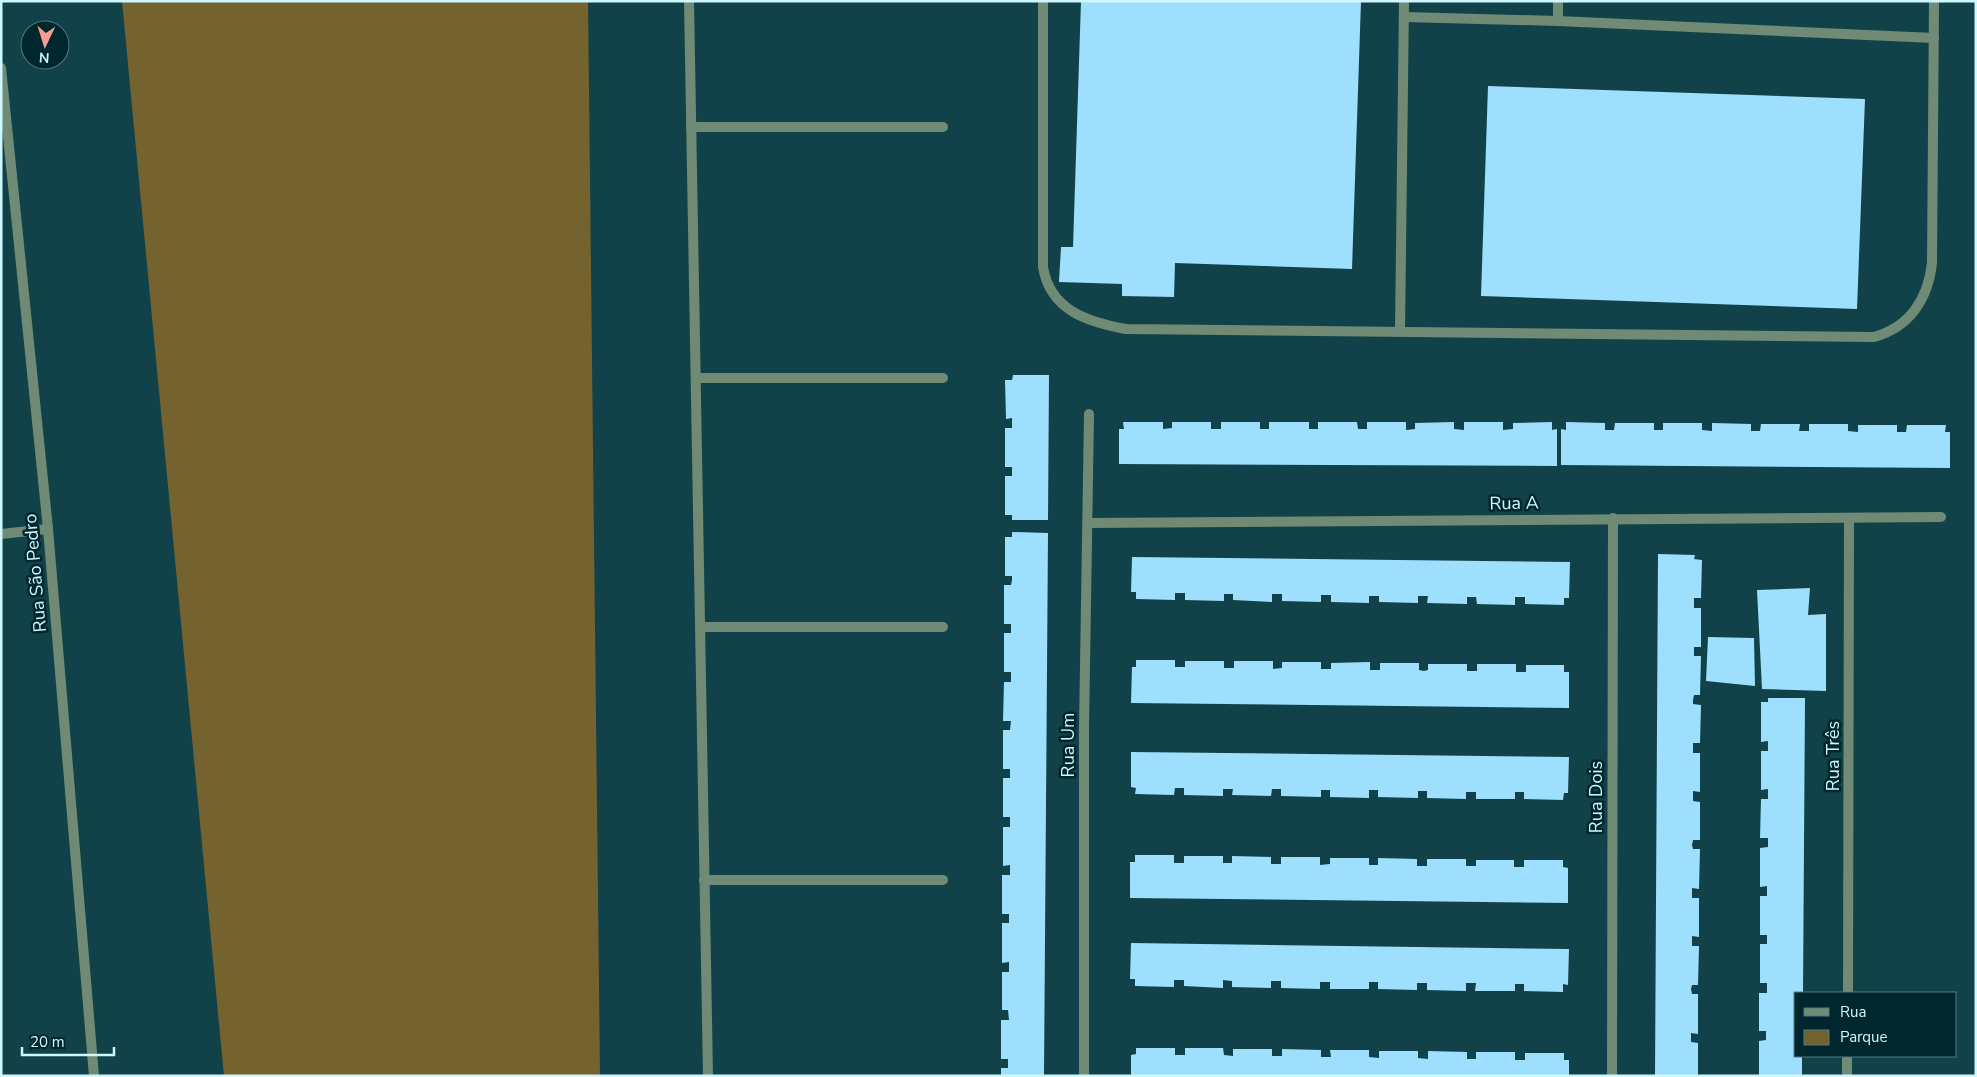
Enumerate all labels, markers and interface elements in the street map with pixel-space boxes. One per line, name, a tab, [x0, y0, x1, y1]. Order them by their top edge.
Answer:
north arrow	[20, 20, 70, 70]
text: N	[38, 48, 50, 67]
street label: Rua A	[1489, 491, 1539, 515]
street label: Rua São Pedro	[18, 513, 52, 633]
street label: Rua Um	[1056, 713, 1080, 777]
street label: Rua Três	[1821, 721, 1845, 791]
street label: Rua Dois	[1584, 761, 1608, 833]
legend	[1794, 992, 1957, 1057]
text: Rua	[1840, 1002, 1866, 1022]
scale bar	[22, 1024, 115, 1056]
text: Parque	[1840, 1027, 1888, 1047]
text: 20 m	[30, 1032, 65, 1052]

